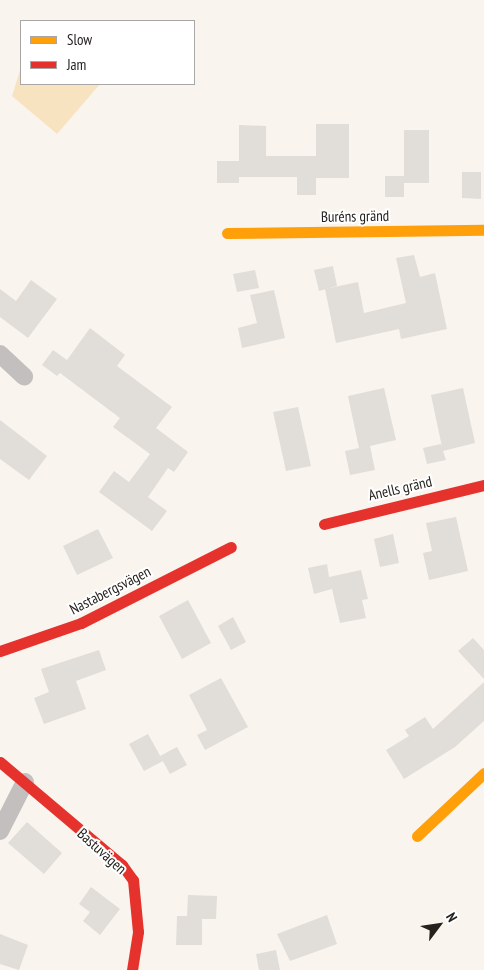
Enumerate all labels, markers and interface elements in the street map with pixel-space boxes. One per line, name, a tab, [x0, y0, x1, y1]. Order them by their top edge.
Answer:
legend	[20, 20, 195, 85]
text: Slow	[67, 30, 92, 49]
text: Jam	[67, 55, 86, 74]
street label: Buréns gränd	[321, 206, 389, 226]
street label: Anells gränd	[366, 472, 434, 504]
street label: Nastabergsvägen	[66, 562, 154, 618]
street label: Bastuvägen	[74, 824, 130, 878]
north arrow	[414, 900, 464, 950]
text: N	[442, 909, 462, 925]

